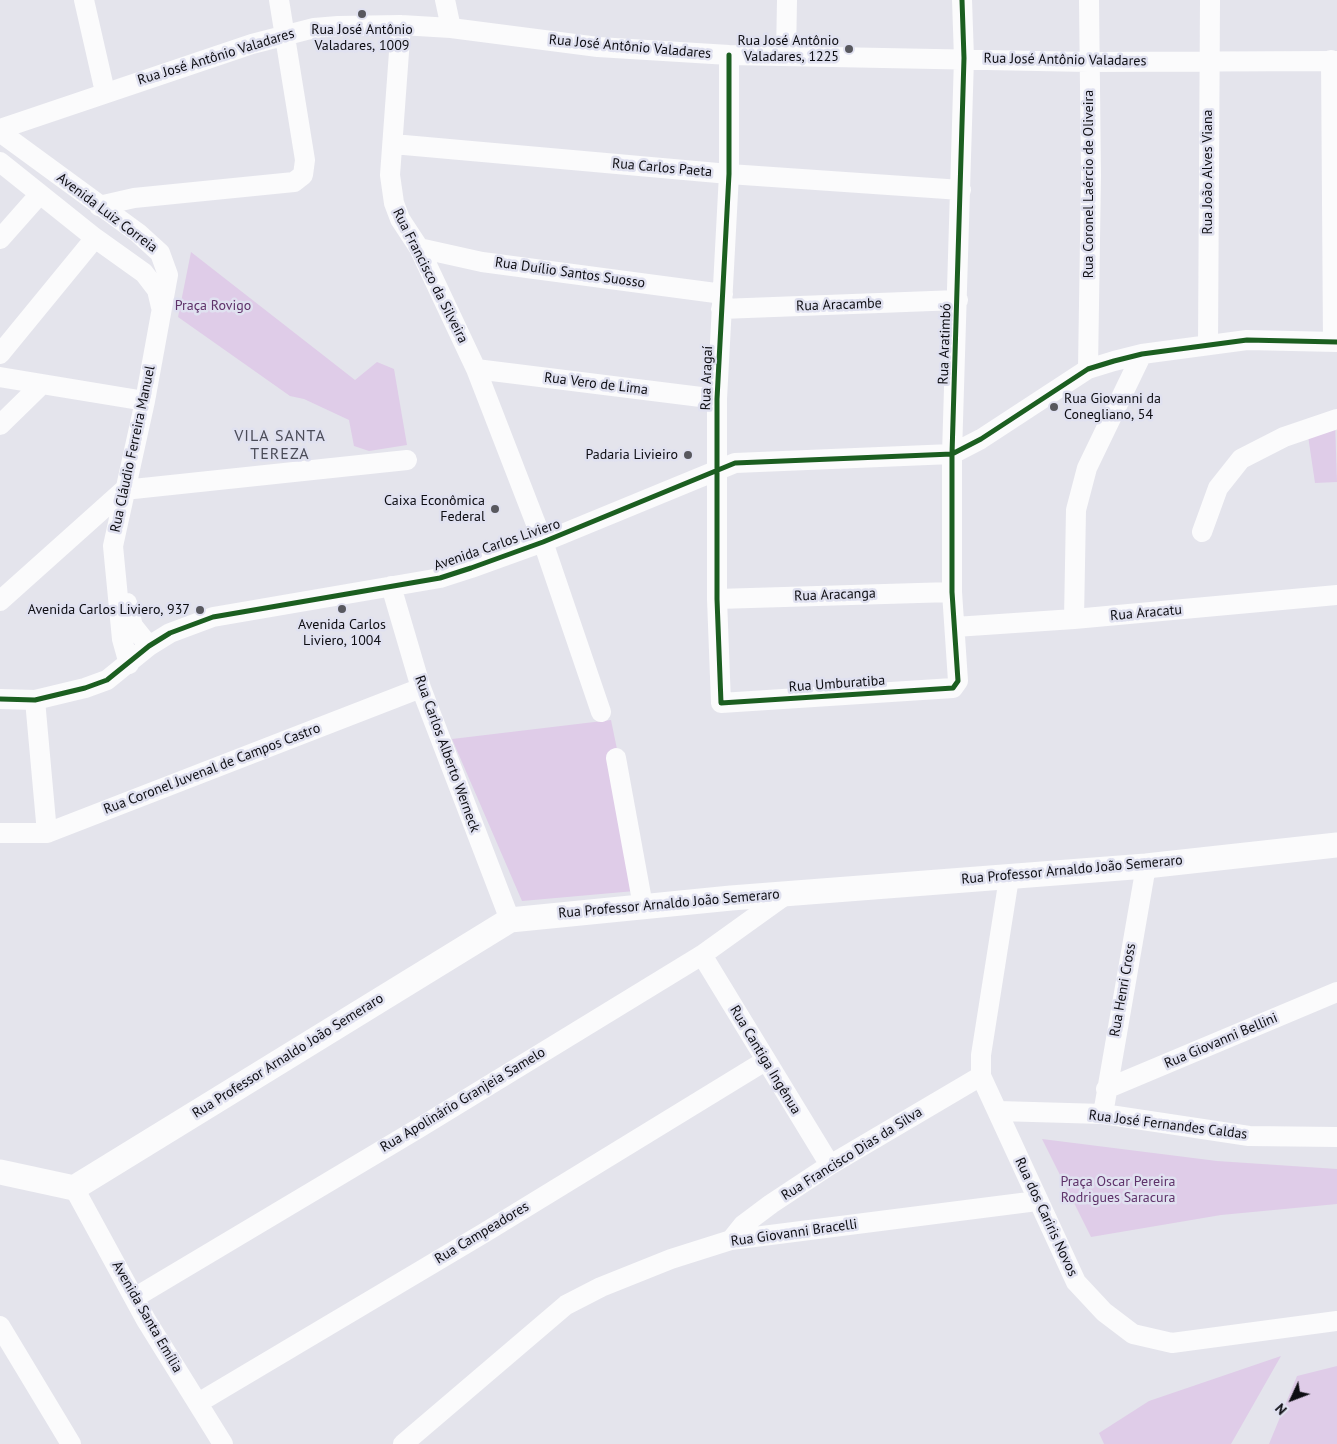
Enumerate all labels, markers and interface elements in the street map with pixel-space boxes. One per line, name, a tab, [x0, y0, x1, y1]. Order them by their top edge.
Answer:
marker: Rua José Antônio Valadares, 1009	[356, 8, 368, 20]
place label: Rua José Antônio Valadares, 1009	[311, 22, 413, 54]
street label: Rua José Antônio Valadares	[136, 25, 296, 89]
street label: Rua José Antônio Valadares	[548, 32, 712, 62]
place label: Rua José Antônio Valadares, 1225	[737, 33, 839, 65]
marker: Rua José Antônio Valadares, 1225	[843, 43, 855, 55]
street label: Rua José Antônio Valadares	[983, 50, 1147, 70]
street label: Rua Coronel Laércio de Oliveira	[1081, 90, 1097, 278]
street label: Rua João Alves Viana	[1200, 109, 1216, 235]
street label: Rua Carlos Paeta	[611, 155, 713, 181]
street label: Avenida Luiz Correia	[53, 170, 161, 256]
street label: Rua Francisco da Silveira	[389, 206, 471, 346]
street label: Rua Duílio Santos Suosso	[494, 254, 646, 292]
street label: Rua Aracambe	[796, 295, 882, 315]
park label: Praça Rovigo	[175, 298, 251, 314]
street label: Rua Aratimbó	[935, 303, 955, 385]
street label: Rua Aragaí	[697, 345, 717, 411]
street label: Rua Cláudio Ferreira Manuel	[107, 364, 159, 534]
street label: Rua Vero de Lima	[543, 369, 649, 399]
place label: Rua Giovanni da Conegliano, 54	[1064, 391, 1161, 424]
marker: Rua Giovanni da Conegliano, 54	[1048, 401, 1060, 413]
district label: VILA SANTA TEREZA	[233, 426, 327, 464]
place label: Padaria Livieiro	[585, 447, 678, 463]
marker: Padaria Livieiro	[682, 449, 694, 461]
place label: Caixa Econômica Federal	[384, 493, 485, 526]
marker: Caixa Econômica Federal	[489, 503, 501, 515]
street label: Avenida Carlos Liviero	[432, 515, 562, 575]
street label: Rua Aracanga	[794, 585, 876, 605]
place label: Avenida Carlos Liviero, 937	[28, 602, 190, 618]
street label: Rua Aracatu	[1109, 602, 1183, 624]
marker: Avenida Carlos Liviero, 1004	[336, 603, 348, 615]
marker: Avenida Carlos Liviero, 937	[194, 604, 206, 616]
place label: Avenida Carlos Liviero, 1004	[298, 617, 386, 650]
street label: Rua Umburatiba	[788, 672, 886, 696]
street label: Rua Carlos Alberto Werneck	[411, 673, 483, 835]
street label: Rua Coronel Juvenal de Campos Castro	[101, 720, 323, 818]
street label: Rua Professor Arnaldo João Semeraro	[961, 852, 1183, 888]
street label: Rua Professor Arnaldo João Semeraro	[558, 886, 780, 922]
street label: Rua Henri Cross	[1107, 942, 1139, 1038]
street label: Rua Professor Arnaldo João Semeraro	[189, 990, 387, 1122]
street label: Rua Cantiga Ingênua	[726, 1003, 804, 1117]
street label: Rua Giovanni Bellini	[1162, 1010, 1280, 1072]
street label: Rua Apolinário Granjeia Samelo	[377, 1044, 549, 1156]
street label: Rua Francisco Dias da Silva	[778, 1104, 926, 1204]
street label: Rua José Fernandes Caldas	[1088, 1107, 1248, 1143]
street label: Rua dos Cariris Novos	[1011, 1155, 1081, 1279]
park label: Praça Oscar Pereira Rodrigues Saracura	[1060, 1174, 1176, 1206]
street label: Rua Campeadores	[432, 1198, 532, 1268]
street label: Rua Giovanni Bracelli	[730, 1216, 858, 1250]
street label: Avenida Santa Emília	[108, 1258, 186, 1376]
north arrow	[1267, 1374, 1317, 1424]
text: N	[1271, 1400, 1291, 1419]

